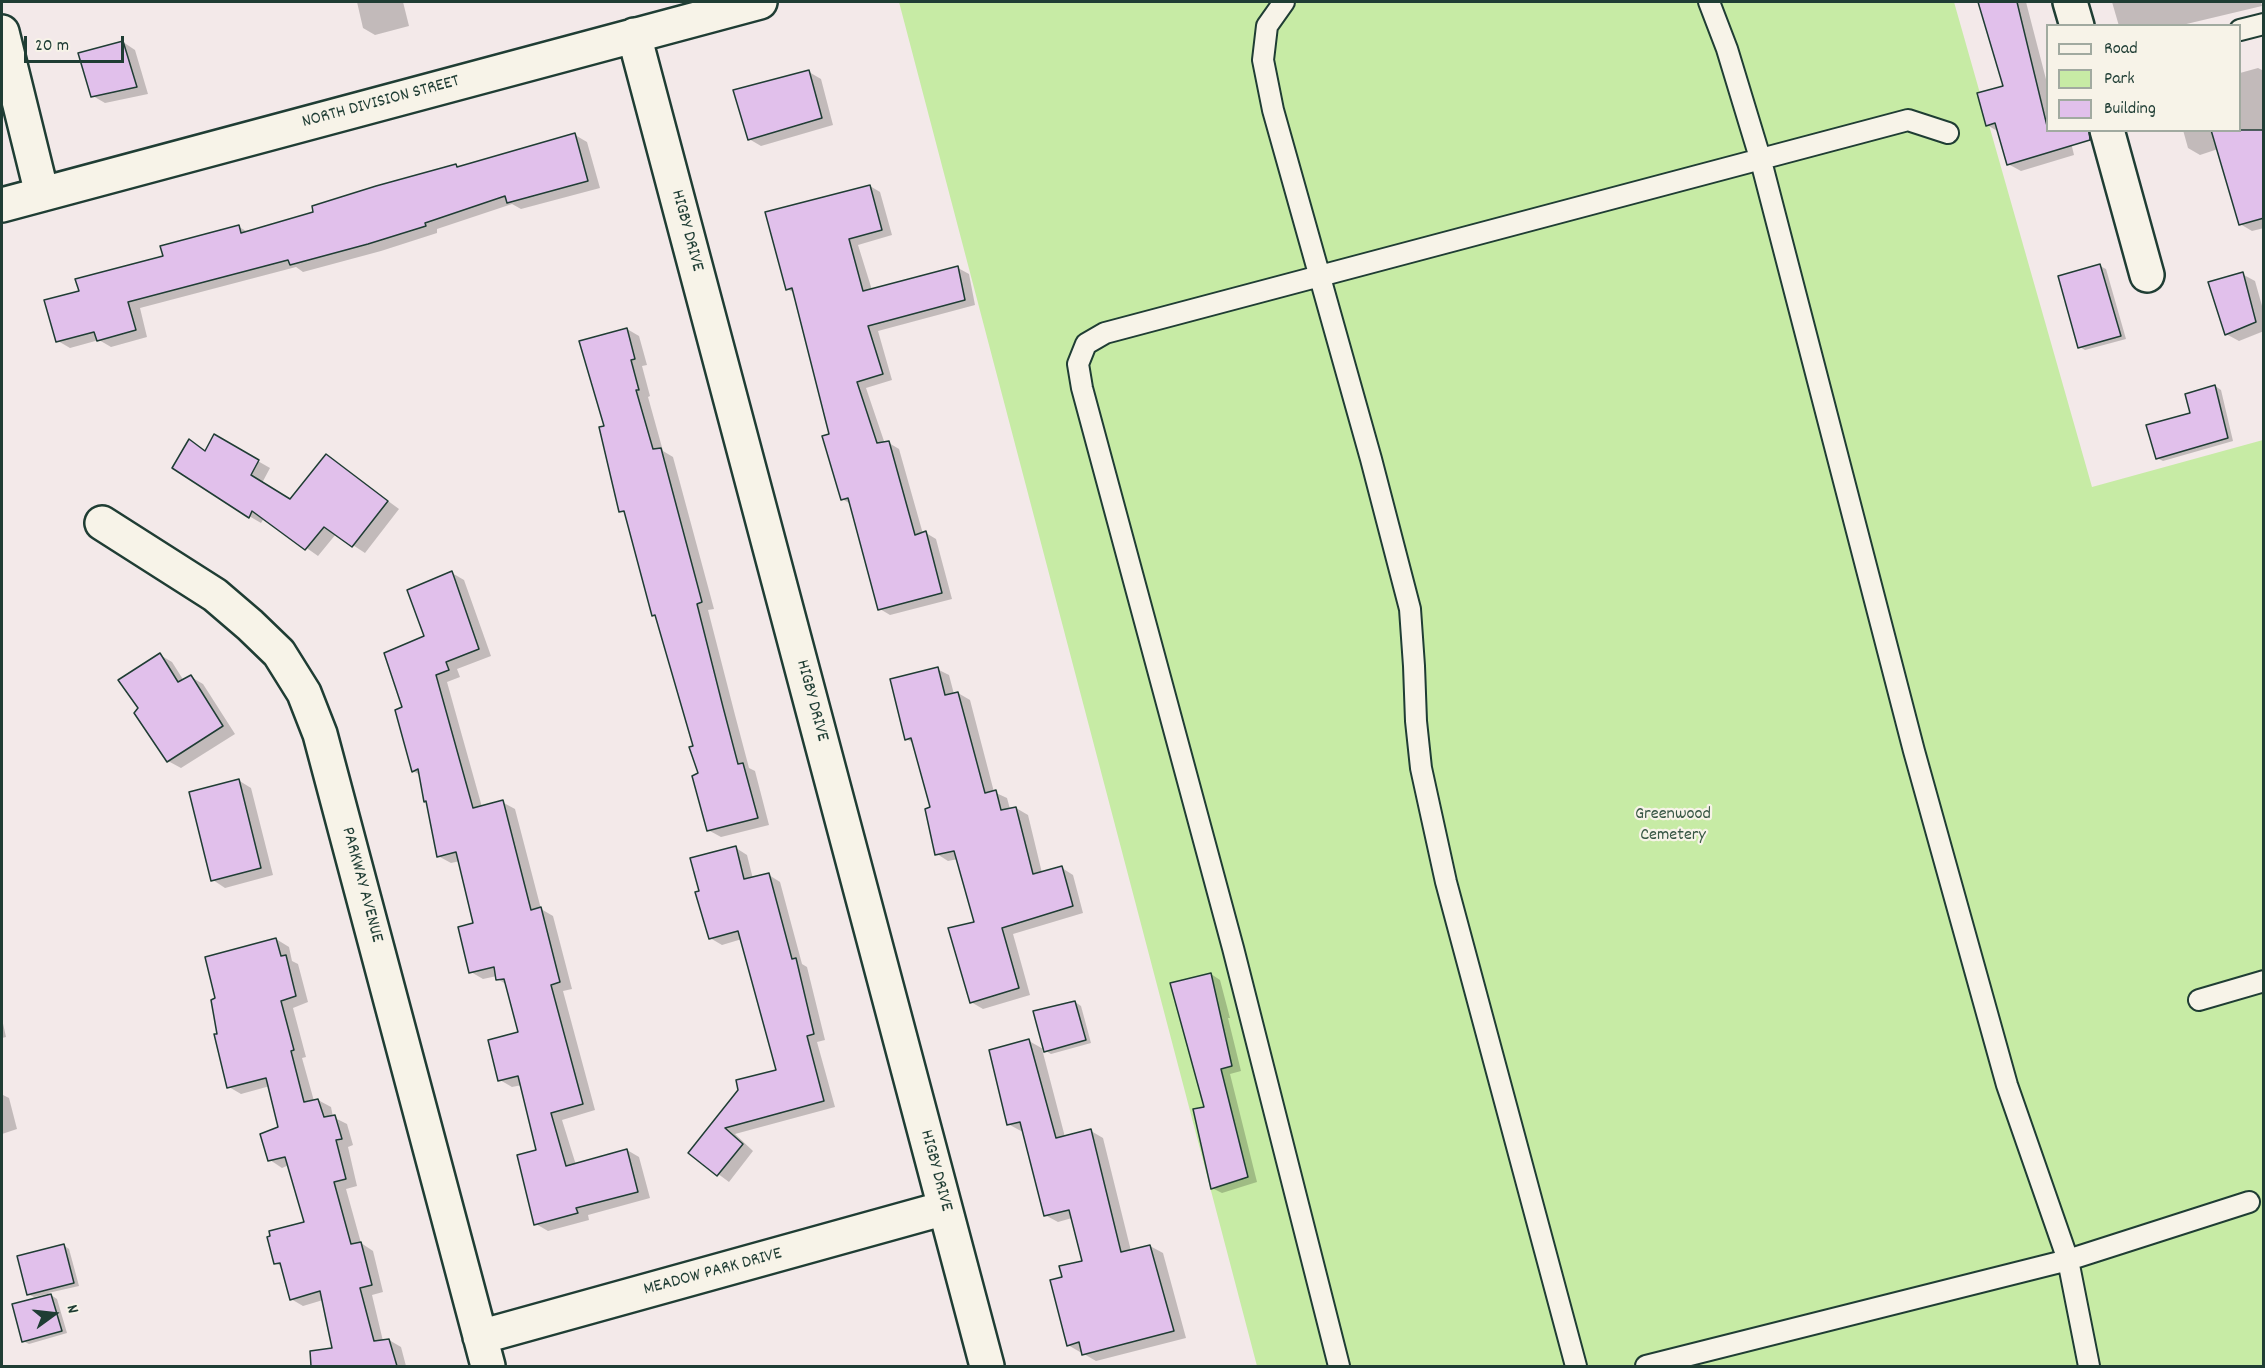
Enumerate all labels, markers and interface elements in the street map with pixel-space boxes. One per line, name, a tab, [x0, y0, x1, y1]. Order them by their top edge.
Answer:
scale bar	[27, 24, 128, 62]
legend	[2046, 24, 2241, 132]
text: 20 m	[35, 34, 69, 59]
text: Road	[2104, 37, 2138, 62]
text: Park	[2104, 67, 2135, 92]
street label: NORTH DIVISION STREET	[300, 72, 462, 134]
text: Building	[2104, 97, 2156, 122]
street label: HIGBY DRIVE	[665, 188, 707, 274]
street label: HIGBY DRIVE	[790, 658, 832, 744]
park label: Greenwood Cemetery	[1635, 805, 1711, 848]
street label: PARKWAY AVENUE	[335, 825, 387, 945]
street label: HIGBY DRIVE	[914, 1128, 956, 1214]
street label: MEADOW PARK DRIVE	[641, 1244, 785, 1302]
north arrow	[24, 1284, 84, 1344]
text: N	[60, 1302, 84, 1316]

